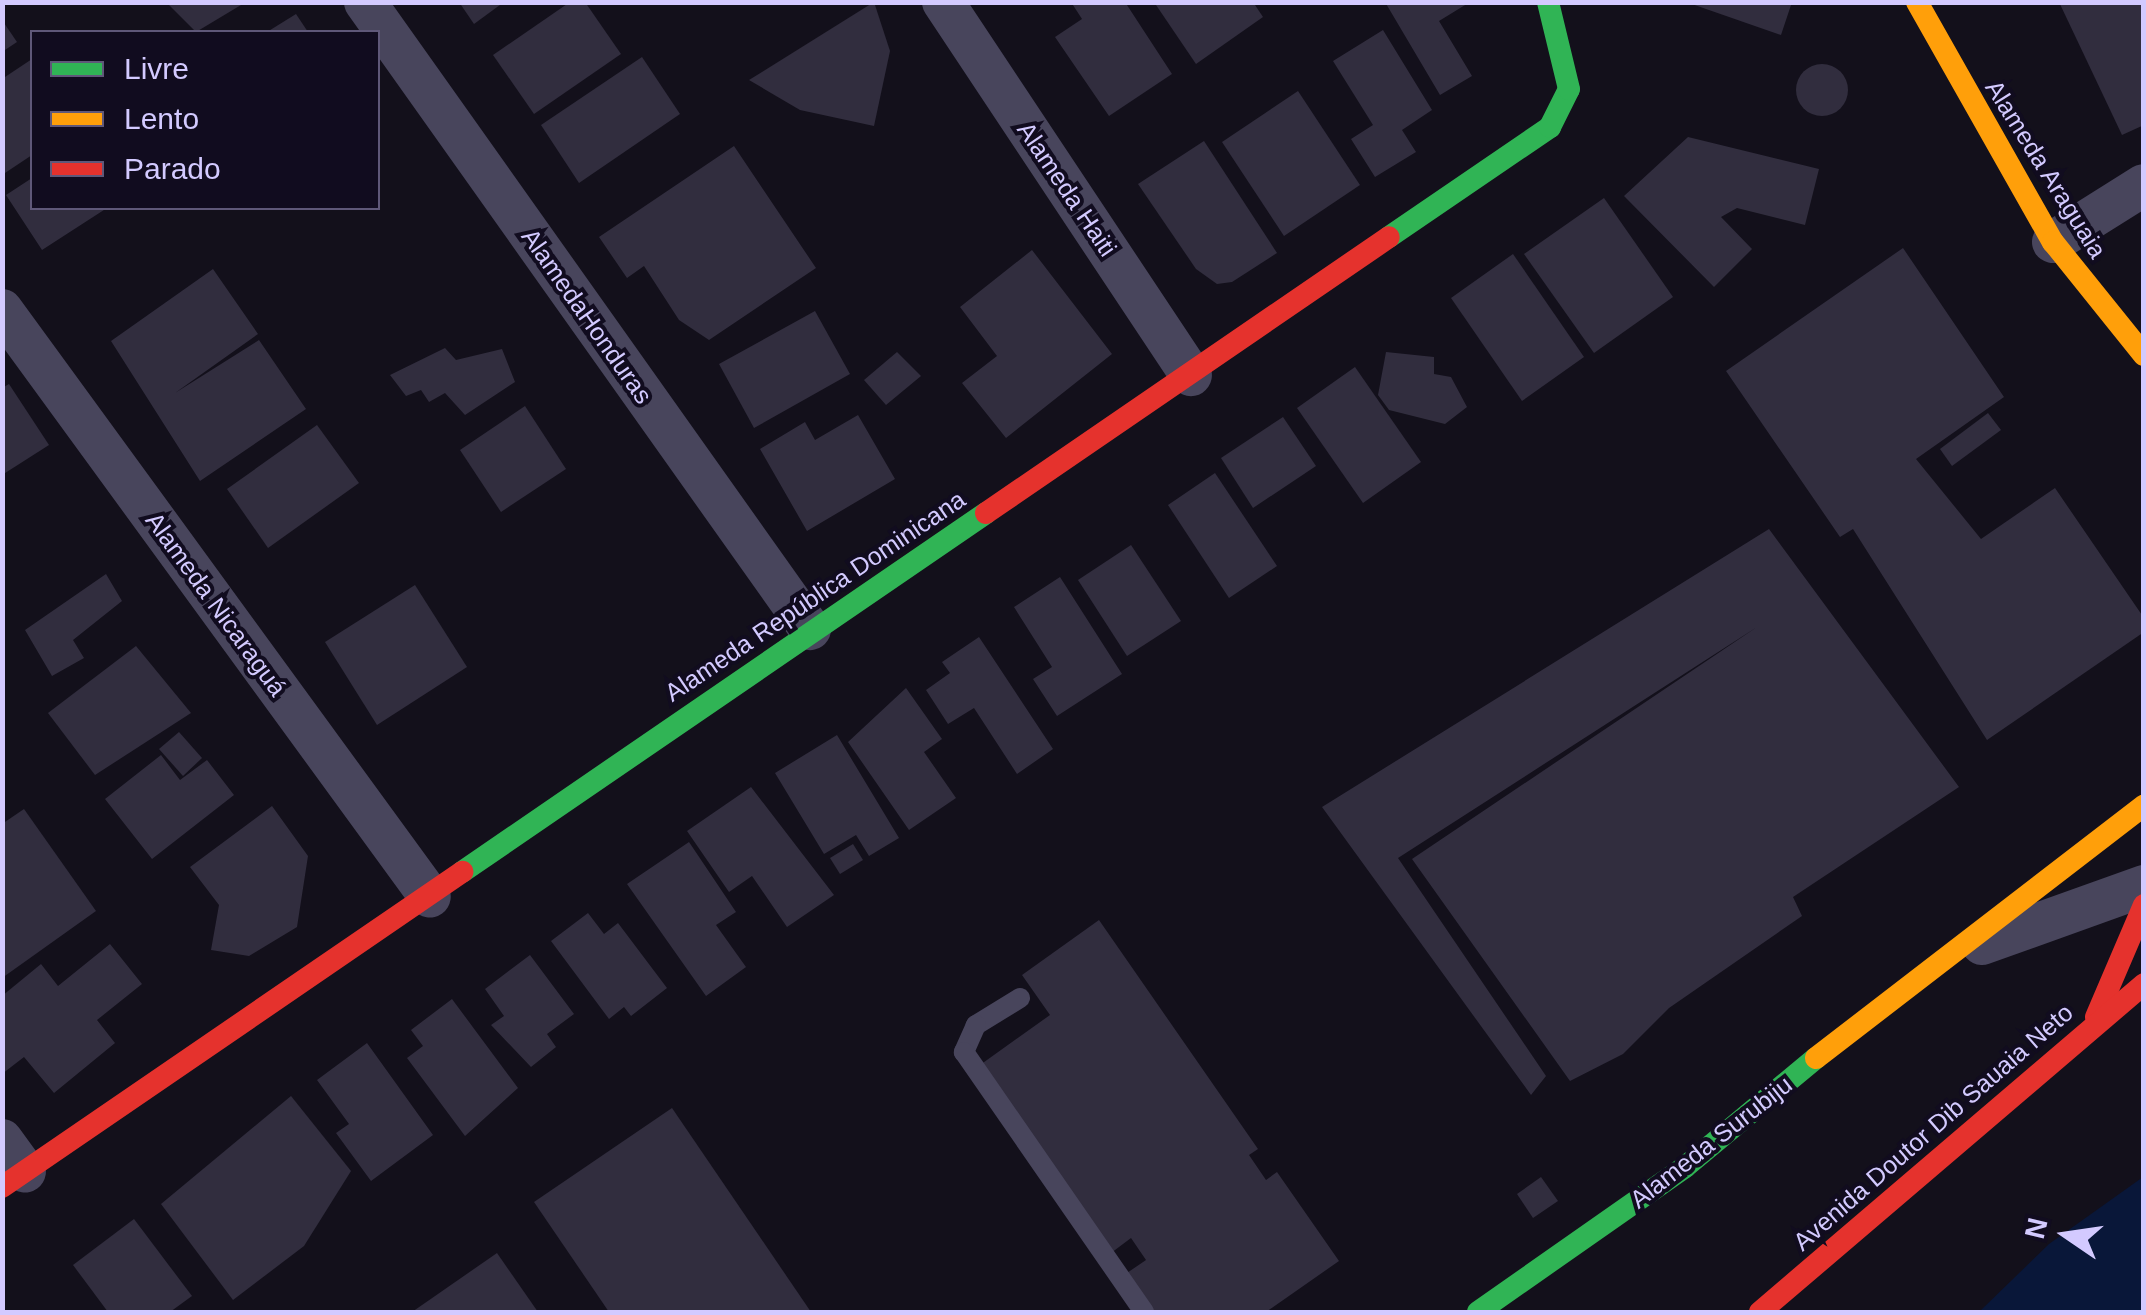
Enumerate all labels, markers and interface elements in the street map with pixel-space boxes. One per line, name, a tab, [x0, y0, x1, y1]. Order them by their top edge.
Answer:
legend	[30, 30, 380, 210]
text: Livre	[124, 52, 189, 85]
street label: Alameda Araguaia	[1979, 74, 2113, 264]
text: Lento	[124, 102, 199, 135]
street label: Alameda Haiti	[1011, 116, 1123, 262]
text: Parado	[124, 152, 221, 185]
street label: AlamedaHonduras	[515, 223, 659, 409]
street label: Alameda República Dominicana	[659, 484, 971, 708]
street label: Alameda Nicaraguá	[139, 506, 293, 702]
street label: Avenida Doutor Dib Sauaia Neto	[1787, 997, 2079, 1257]
street label: Alameda Surubiju	[1624, 1069, 1798, 1215]
north arrow	[2016, 1185, 2116, 1285]

